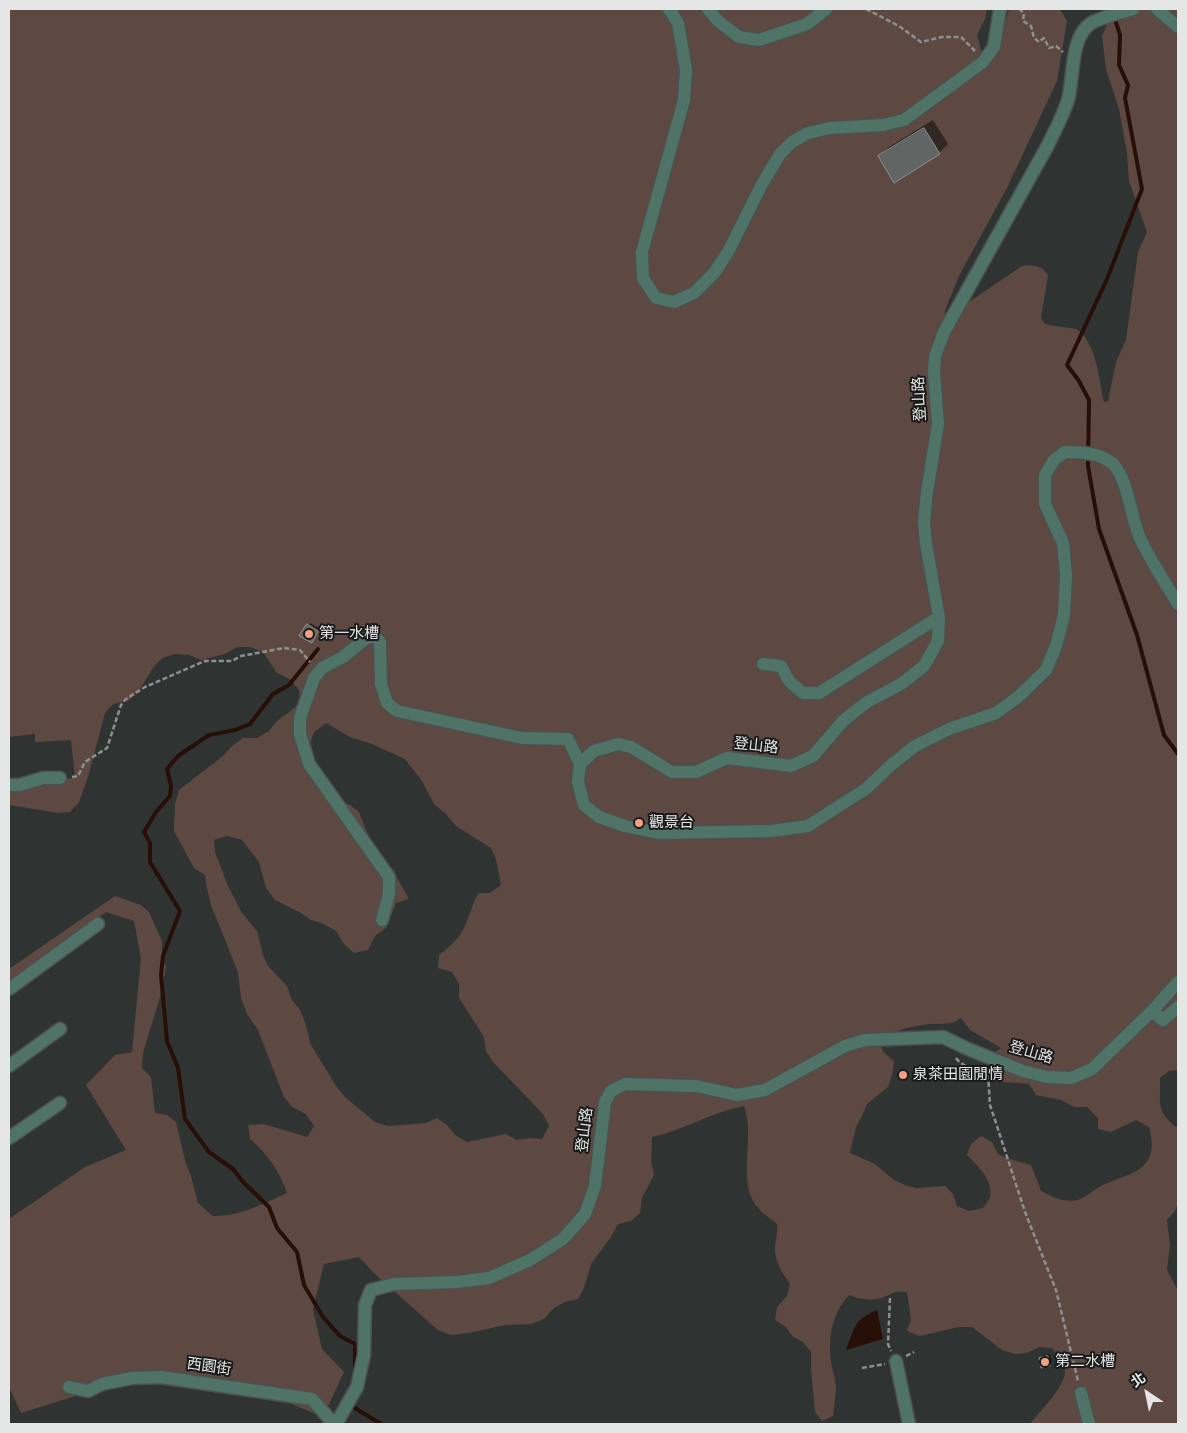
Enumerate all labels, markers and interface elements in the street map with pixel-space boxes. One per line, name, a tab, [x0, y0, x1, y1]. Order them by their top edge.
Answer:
street label: 登山路	[910, 376, 930, 422]
place label: 第一水槽	[319, 625, 379, 643]
marker: 第一水槽	[303, 628, 315, 640]
street label: 登山路	[733, 735, 779, 757]
place label: 觀景台	[649, 814, 694, 832]
marker: 觀景台	[633, 817, 645, 829]
street label: 登山路	[1007, 1038, 1055, 1068]
place label: 泉茶田園閒情	[913, 1066, 1003, 1084]
marker: 泉茶田園閒情	[897, 1069, 909, 1081]
street label: 登山路	[573, 1107, 597, 1153]
place label: 第二水槽	[1055, 1353, 1115, 1371]
street label: 西園街	[185, 1355, 233, 1379]
marker: 第二水槽	[1039, 1356, 1051, 1368]
north arrow	[1122, 1368, 1172, 1418]
text: 北	[1128, 1369, 1149, 1391]

